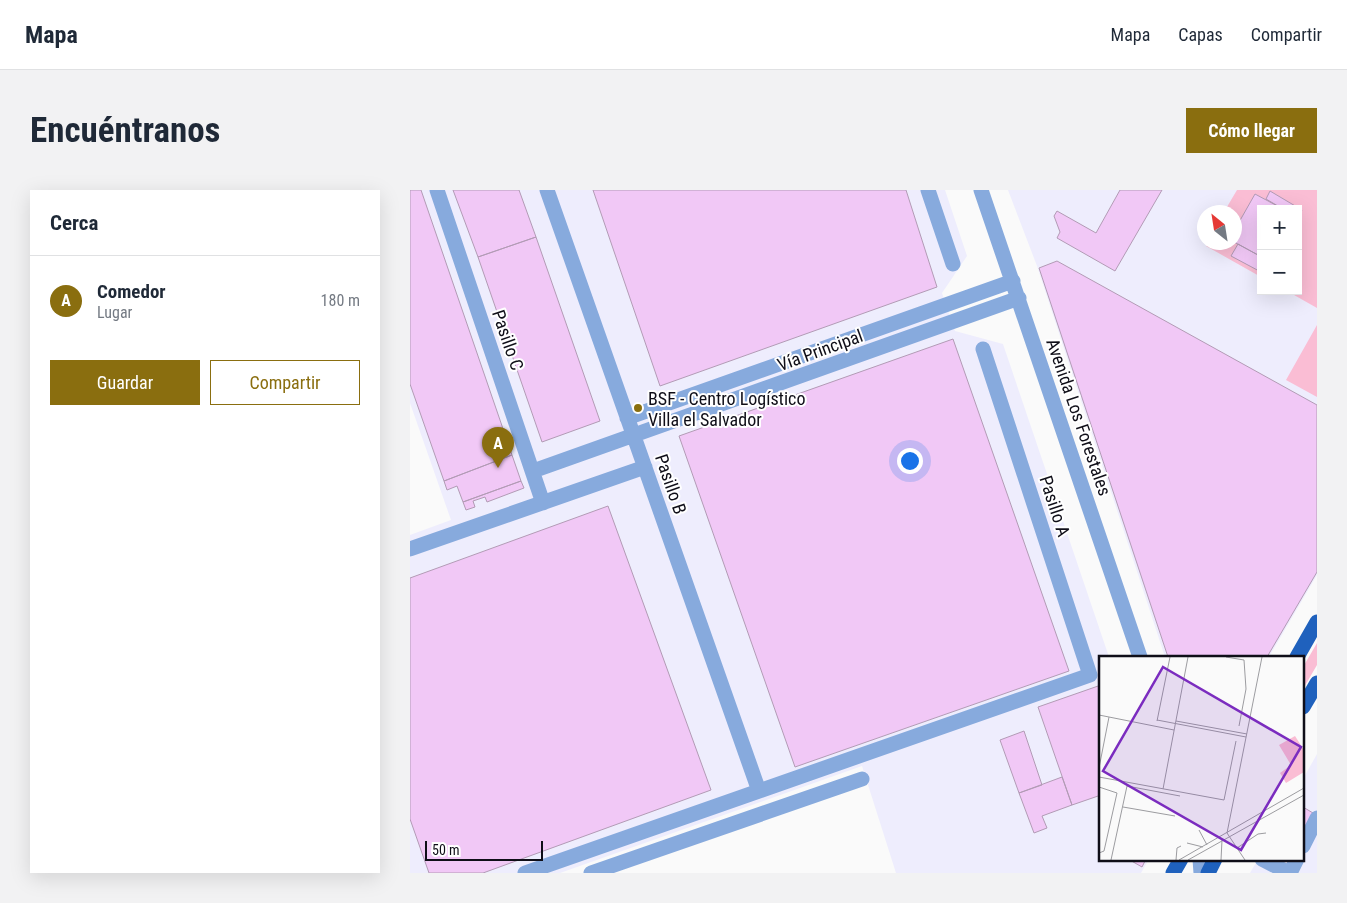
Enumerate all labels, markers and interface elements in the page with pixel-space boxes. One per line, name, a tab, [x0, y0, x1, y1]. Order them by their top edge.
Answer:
text: Mapa	[25, 21, 78, 49]
text: Mapa	[1111, 24, 1150, 45]
text: Capas	[1178, 24, 1223, 45]
text: Compartir	[1251, 24, 1322, 45]
button: Cómo llegar	[1186, 108, 1317, 153]
text: Encuéntranos	[30, 110, 221, 151]
north arrow	[1197, 205, 1242, 250]
map controls	[1257, 205, 1302, 295]
button: +	[1257, 205, 1302, 250]
text: Cerca	[50, 211, 98, 235]
button: −	[1257, 250, 1302, 295]
text: Comedor	[97, 280, 166, 303]
text: A	[61, 291, 71, 310]
text: 180 m	[321, 291, 360, 310]
text: Lugar	[97, 303, 132, 322]
street label: Pasillo C	[488, 307, 528, 373]
street label: Vía Principal	[774, 325, 866, 375]
street label: Avenida Los Forestales	[1042, 336, 1116, 498]
button: Guardar	[50, 360, 200, 405]
button: Compartir	[210, 360, 360, 405]
place label: BSF - Centro Logístico Villa el Salvador	[648, 388, 805, 430]
marker: BSF - Centro Logístico Villa el Salvador	[632, 402, 644, 414]
pin: A	[482, 427, 514, 468]
your location	[897, 448, 923, 474]
street label: Pasillo B	[651, 451, 691, 517]
street label: Pasillo A	[1035, 473, 1075, 540]
inset map	[1099, 656, 1304, 860]
scale bar	[425, 838, 542, 861]
text: 50 m	[432, 842, 460, 858]

